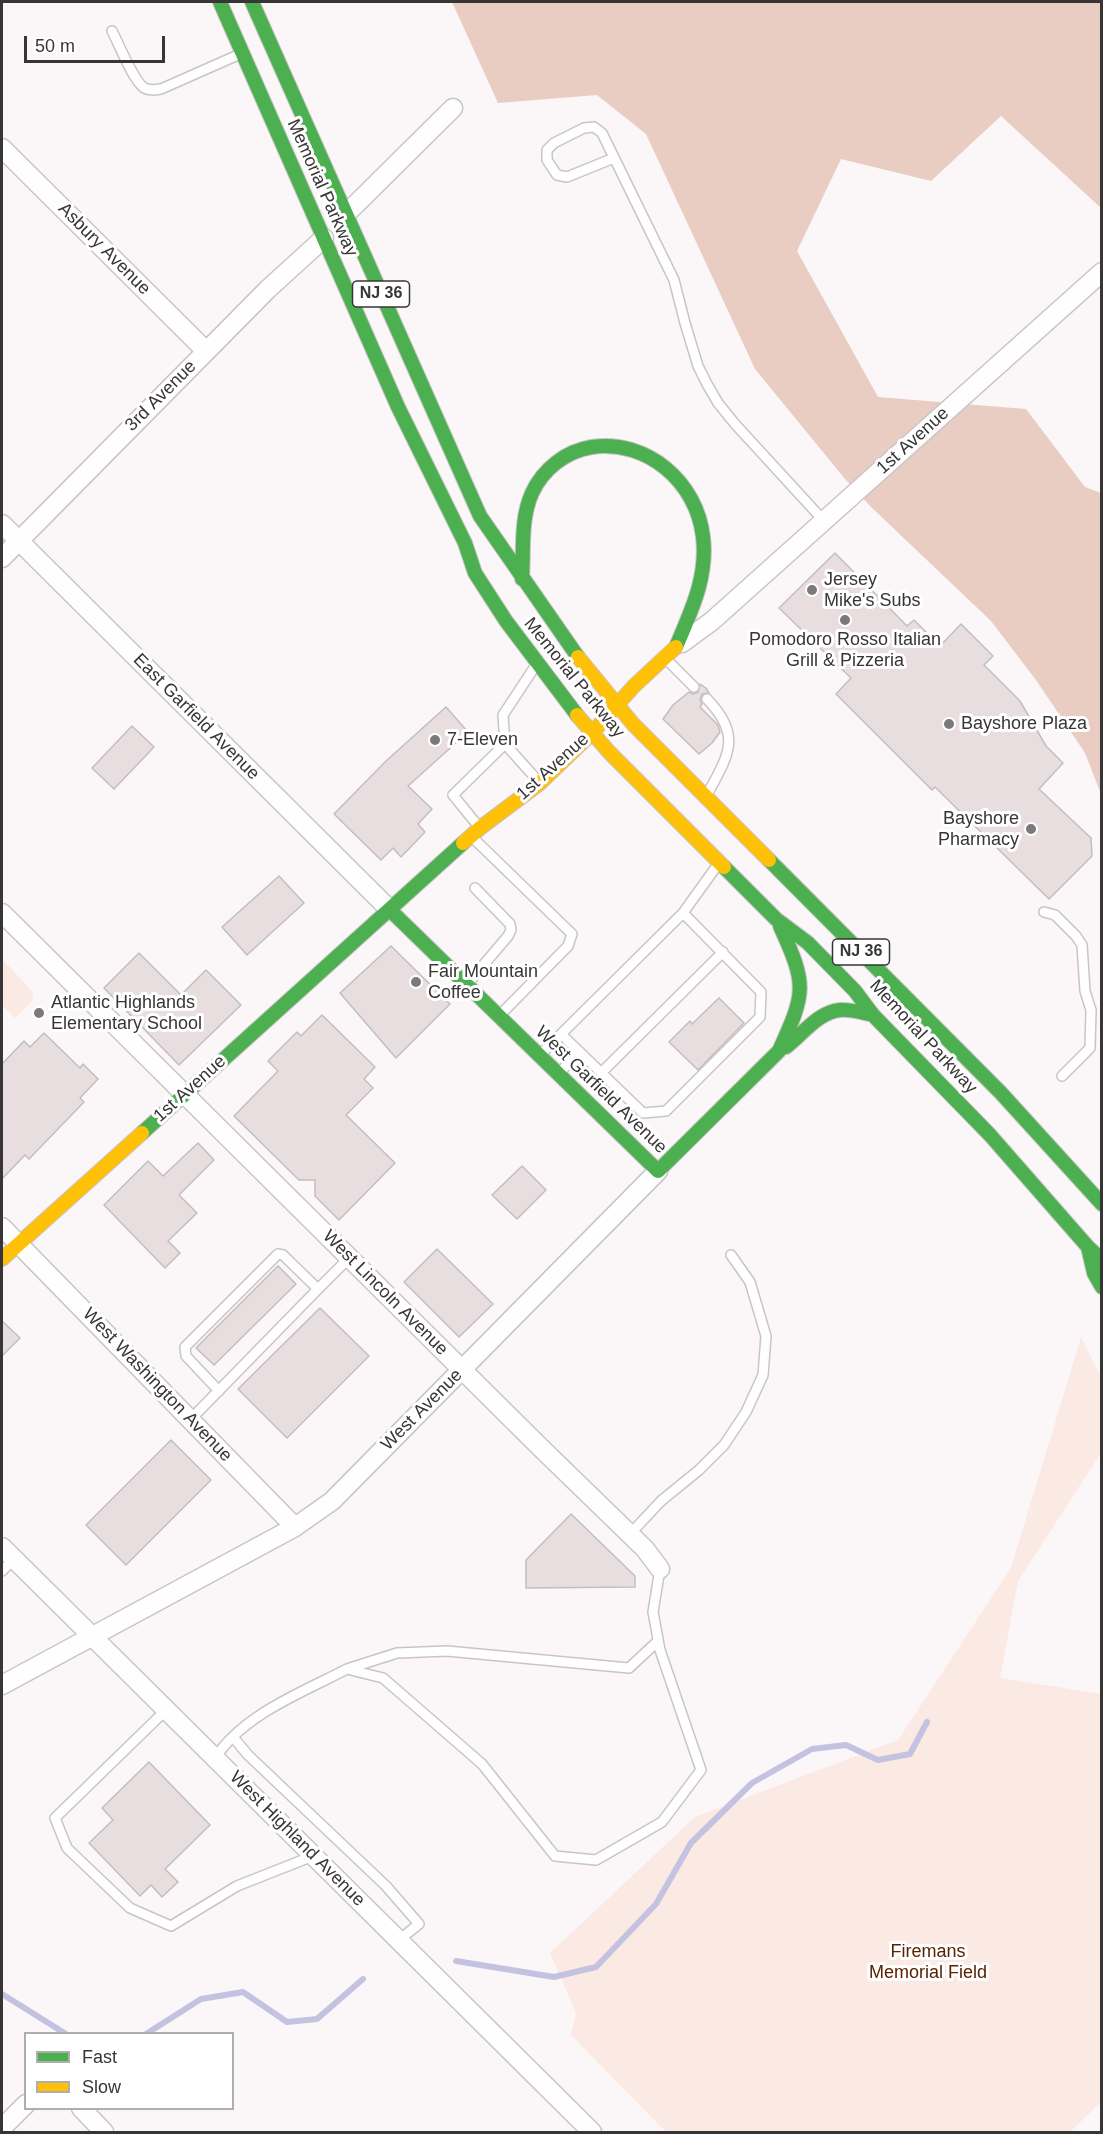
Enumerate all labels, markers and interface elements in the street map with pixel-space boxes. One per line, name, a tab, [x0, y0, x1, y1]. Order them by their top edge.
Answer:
scale bar	[27, 24, 168, 62]
text: 50 m	[35, 36, 75, 56]
street label: Memorial Parkway	[282, 116, 362, 260]
street label: Asbury Avenue	[53, 198, 155, 300]
road number: NJ 36	[352, 281, 410, 307]
street label: 3rd Avenue	[121, 356, 201, 436]
street label: 1st Avenue	[872, 403, 954, 479]
place label: Jersey Mike's Subs	[824, 569, 920, 612]
marker: Jersey Mike's Subs	[805, 583, 819, 597]
marker: Pomodoro Rosso Italian Grill & Pizzeria	[838, 613, 852, 627]
street label: Memorial Parkway	[519, 614, 629, 742]
place label: Pomodoro Rosso Italian Grill & Pizzeria	[749, 629, 941, 672]
street label: East Garfield Avenue	[128, 649, 264, 785]
place label: Bayshore Plaza	[961, 713, 1087, 735]
marker: Bayshore Plaza	[942, 717, 956, 731]
place label: 7-Eleven	[447, 729, 518, 751]
street label: 1st Avenue	[512, 729, 594, 805]
marker: 7-Eleven	[428, 733, 442, 747]
place label: Bayshore Pharmacy	[938, 808, 1019, 850]
marker: Bayshore Pharmacy	[1024, 822, 1038, 836]
road number: NJ 36	[832, 939, 890, 965]
place label: Fair Mountain Coffee	[428, 961, 538, 1004]
marker: Fair Mountain Coffee	[409, 975, 423, 989]
street label: Memorial Parkway	[865, 976, 981, 1098]
place label: Atlantic Highlands Elementary School	[51, 992, 202, 1034]
marker: Atlantic Highlands Elementary School	[32, 1006, 46, 1020]
street label: West Garfield Avenue	[531, 1022, 671, 1158]
street label: 1st Avenue	[149, 1051, 231, 1127]
street label: West Lincoln Avenue	[318, 1226, 452, 1360]
street label: West Washington Avenue	[78, 1303, 236, 1467]
street label: West Avenue	[377, 1365, 467, 1455]
street label: West Highland Avenue	[225, 1767, 369, 1911]
park label: Firemans Memorial Field	[869, 1941, 987, 1984]
legend	[24, 2032, 234, 2110]
text: Fast	[82, 2047, 117, 2067]
text: Slow	[82, 2077, 121, 2097]

